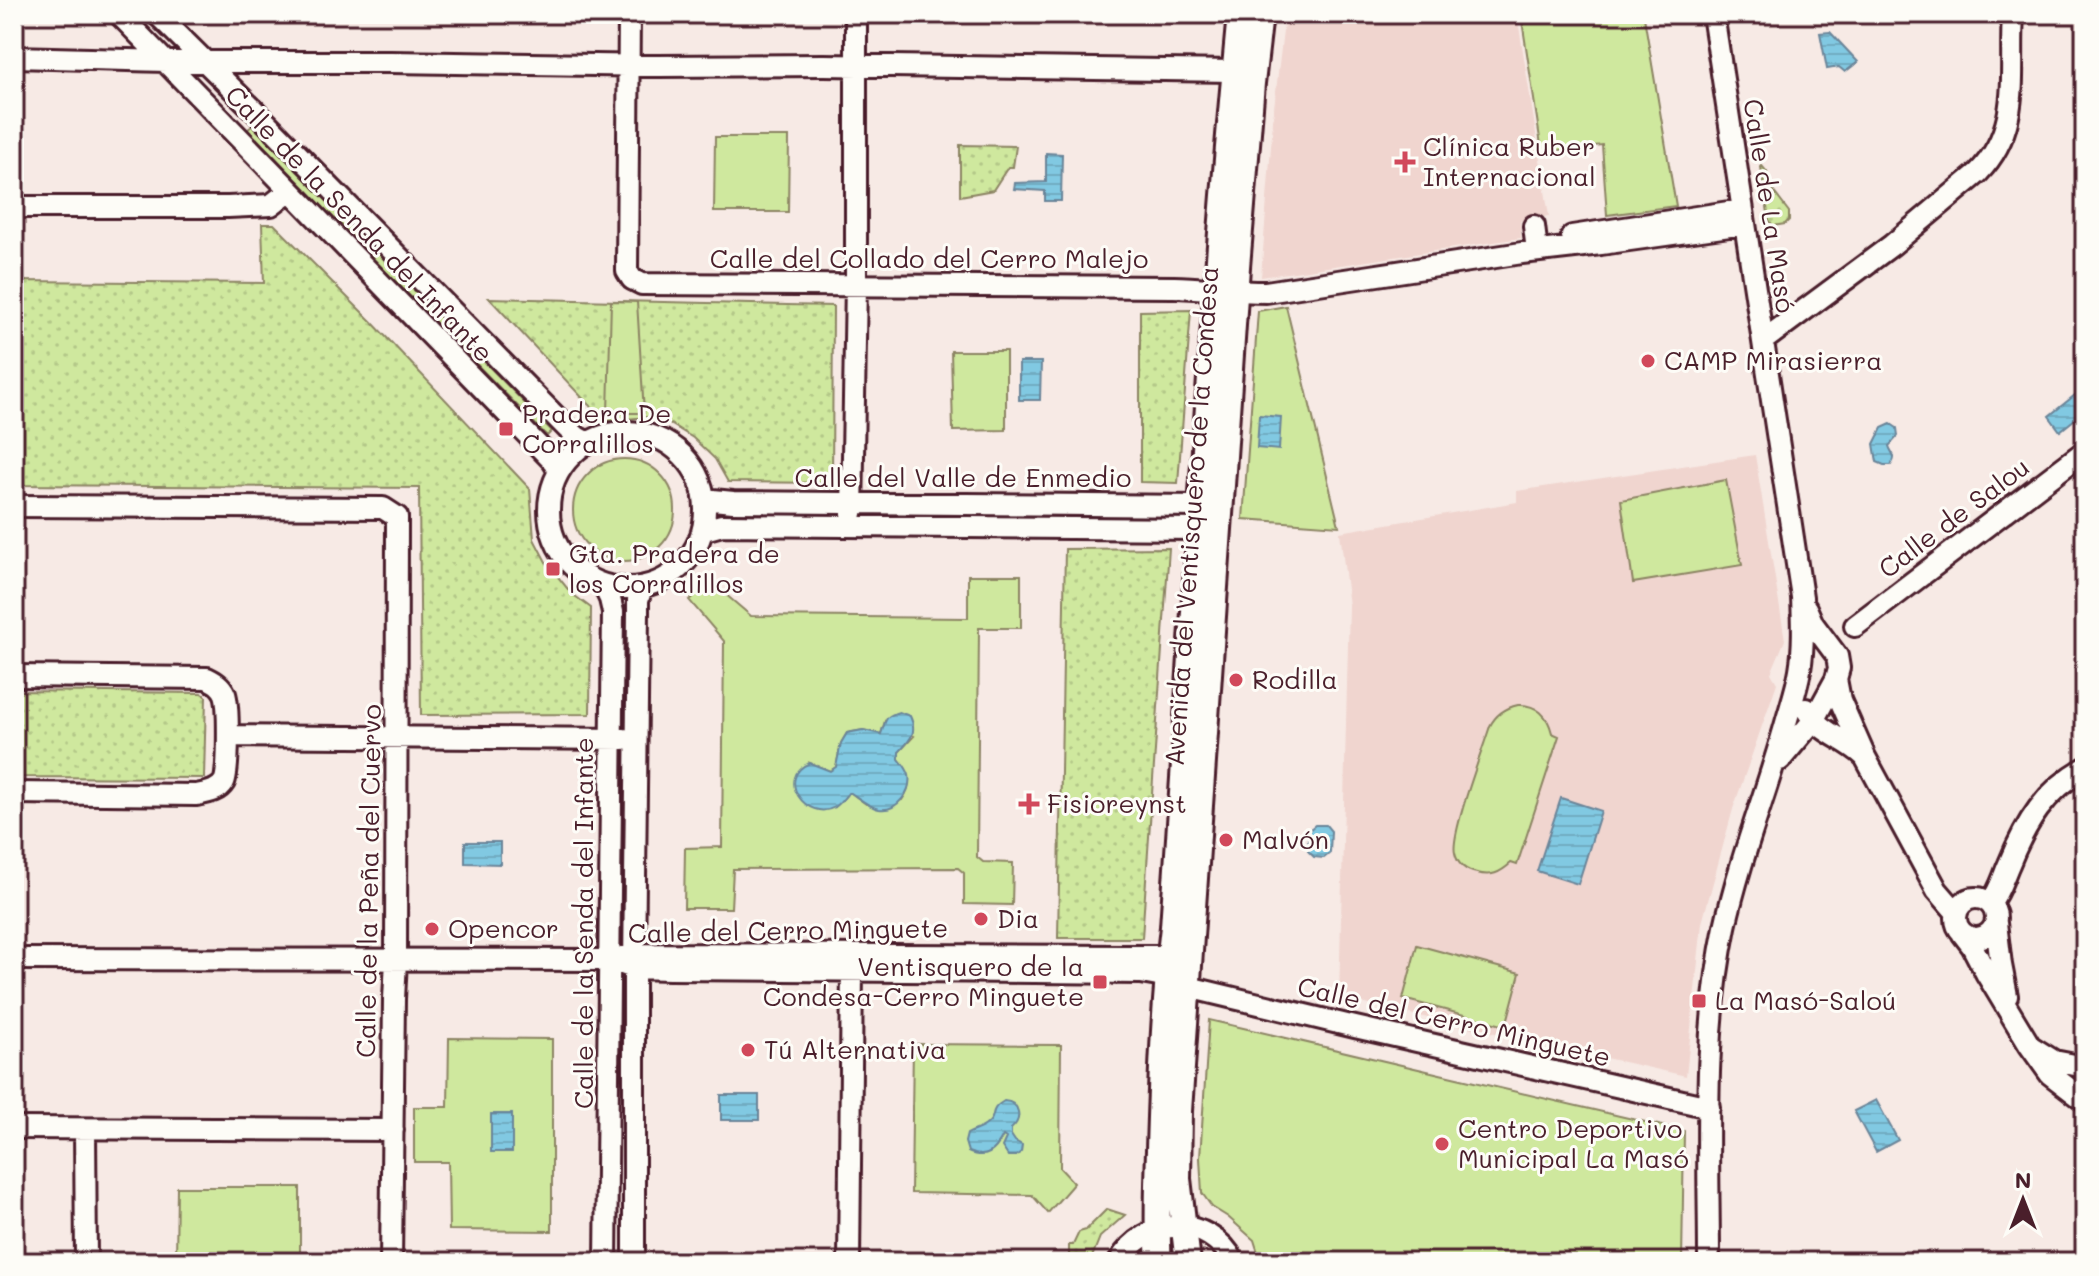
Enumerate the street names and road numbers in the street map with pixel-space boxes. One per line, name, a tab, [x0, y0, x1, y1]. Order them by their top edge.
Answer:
street label: Calle de la Senda del Infante	[218, 78, 501, 369]
street label: Calle de La Masó	[1736, 96, 1804, 315]
street label: Calle del Collado del Cerro Malejo	[710, 241, 1148, 275]
street label: Avenida del Ventisquero de la Condesa	[1157, 265, 1225, 767]
street label: Calle de Salou	[1871, 449, 2036, 585]
street label: Calle del Valle de Enmedio	[795, 460, 1131, 494]
street label: Calle de la Peña del Cuervo	[348, 704, 388, 1058]
street label: Calle de la Senda del Infante	[566, 737, 600, 1109]
street label: Calle del Cerro Minguete	[628, 910, 948, 950]
street label: Calle del Cerro Minguete	[1294, 968, 1614, 1074]

